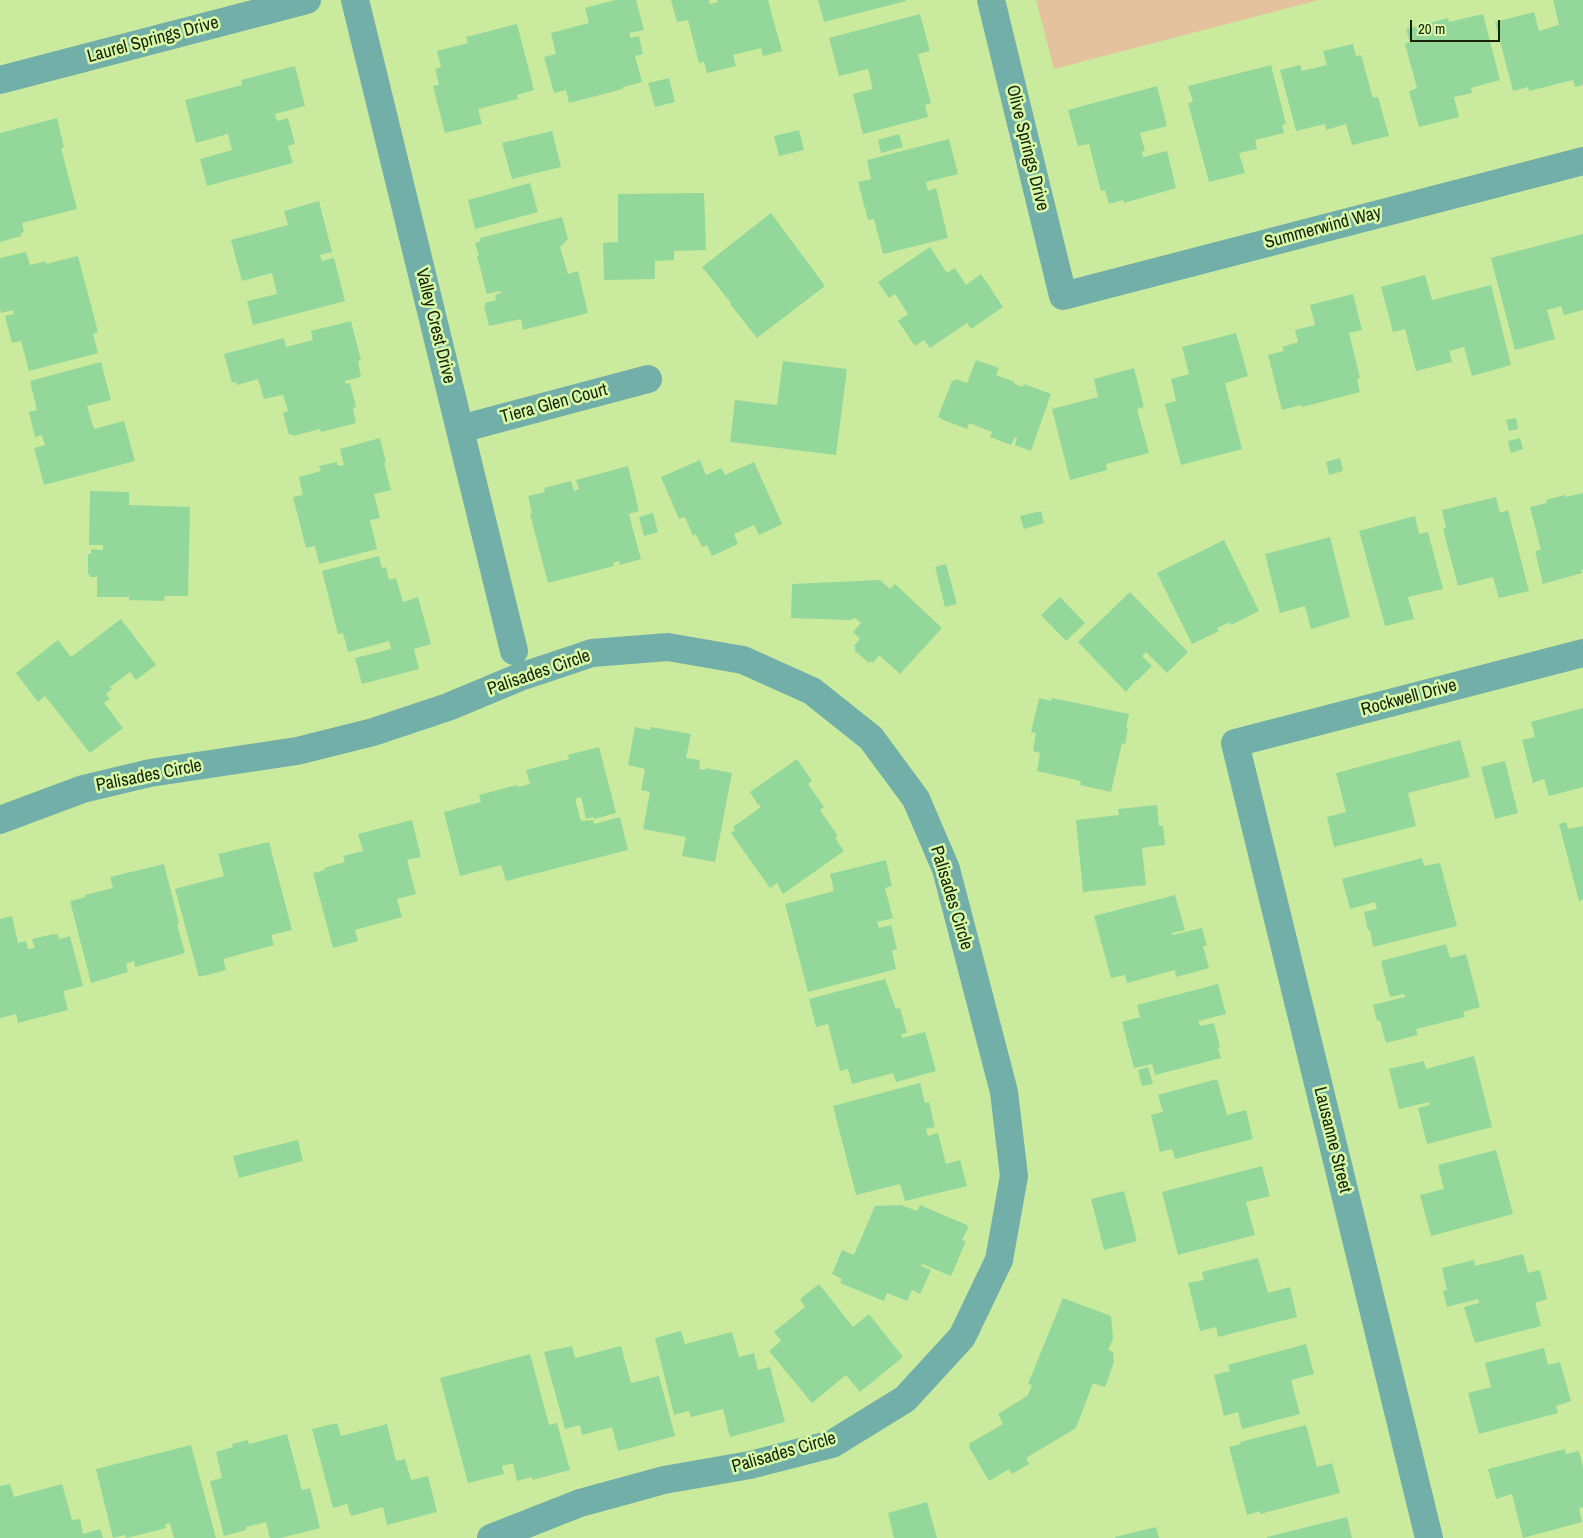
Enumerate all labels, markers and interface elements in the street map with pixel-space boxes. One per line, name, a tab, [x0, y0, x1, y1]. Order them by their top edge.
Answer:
scale bar	[1413, 10, 1503, 42]
street label: Laurel Springs Drive	[85, 12, 221, 68]
text: 20 m	[1418, 18, 1445, 39]
street label: Olive Springs Drive	[1001, 83, 1053, 213]
street label: Summerwind Way	[1262, 202, 1384, 254]
street label: Valley Crest Drive	[410, 266, 460, 386]
street label: Tiera Glen Court	[498, 379, 610, 429]
street label: Palisades Circle	[485, 645, 593, 701]
street label: Rockwell Drive	[1359, 675, 1459, 721]
street label: Palisades Circle	[94, 755, 204, 797]
street label: Palisades Circle	[925, 843, 977, 953]
street label: Lausanne Street	[1308, 1085, 1356, 1195]
street label: Palisades Circle	[729, 1428, 839, 1478]

